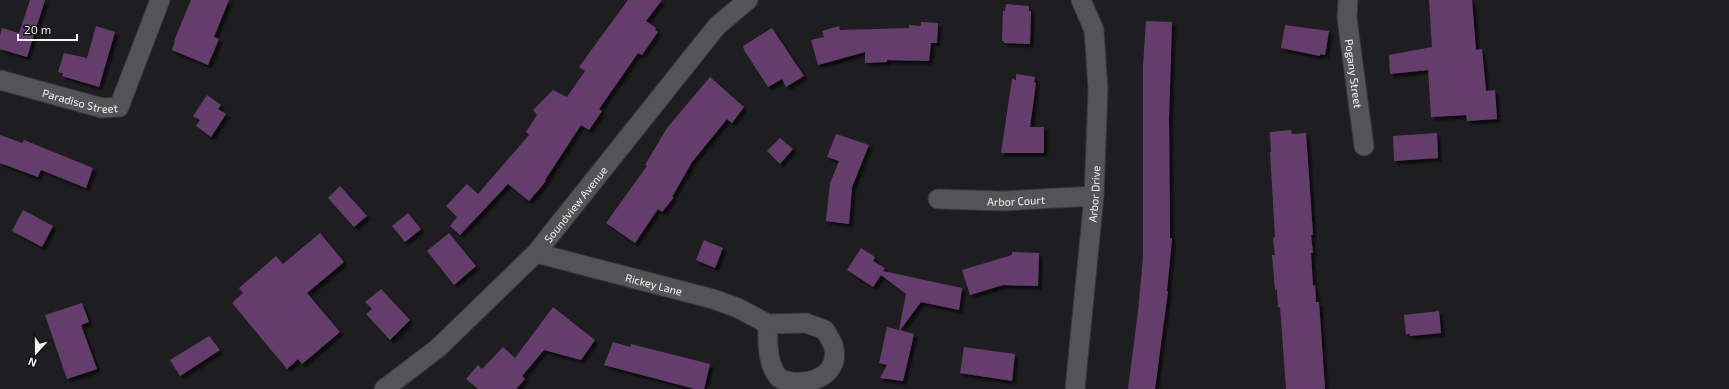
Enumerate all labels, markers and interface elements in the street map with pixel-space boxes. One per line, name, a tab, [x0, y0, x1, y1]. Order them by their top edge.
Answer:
scale bar	[18, 16, 77, 42]
text: 20 m	[24, 22, 51, 36]
street label: Pogany Street	[1343, 38, 1365, 109]
street label: Paradiso Street	[41, 86, 118, 115]
street label: Soundview Avenue	[541, 163, 609, 245]
street label: Arbor Drive	[1085, 165, 1102, 223]
street label: Arbor Court	[987, 192, 1045, 208]
street label: Rickey Lane	[624, 270, 684, 297]
north arrow	[16, 333, 56, 373]
text: N	[26, 355, 38, 370]

